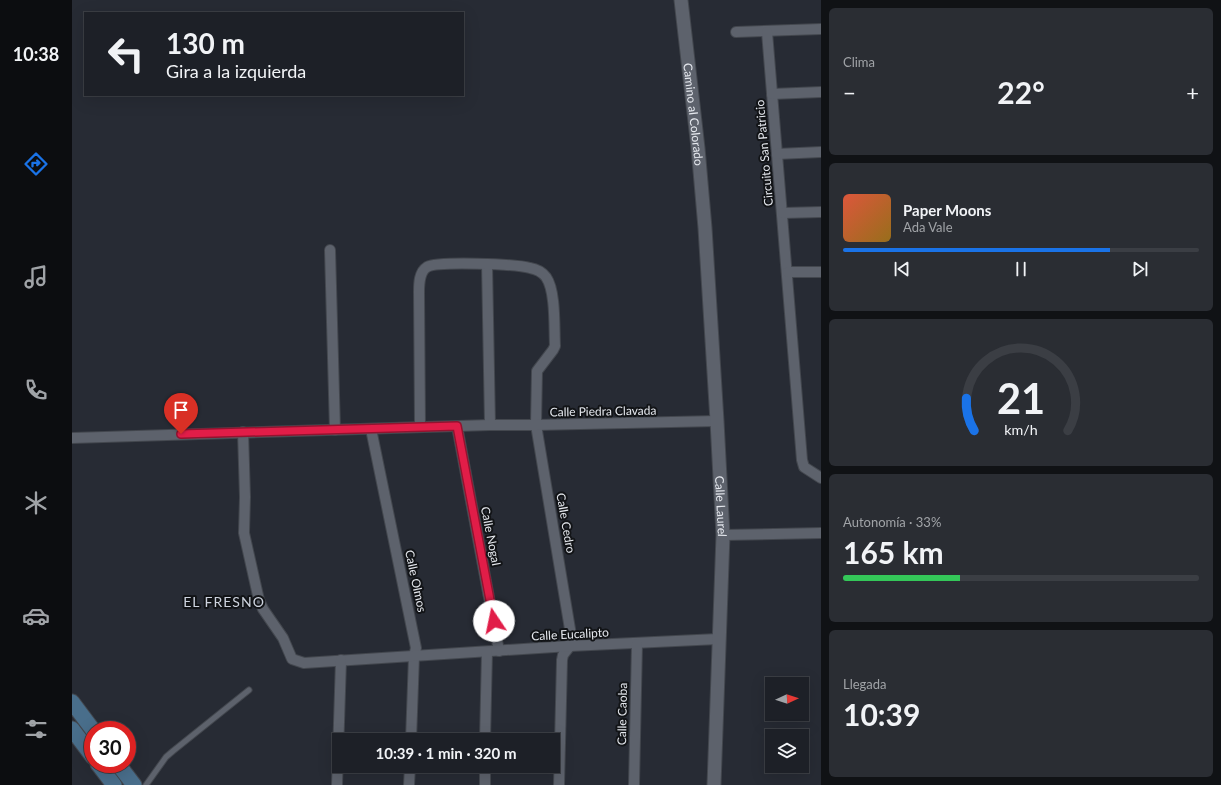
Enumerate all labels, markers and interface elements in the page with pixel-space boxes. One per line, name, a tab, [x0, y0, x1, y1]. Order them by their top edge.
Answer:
text: 130 m	[166, 26, 245, 60]
icon: left	[100, 28, 152, 80]
text: 10:38	[13, 43, 59, 65]
text: Clima	[843, 54, 875, 70]
text: Gira a la izquierda	[166, 60, 306, 82]
street label: Camino al Colorado	[681, 62, 707, 167]
text: 22°	[997, 74, 1045, 110]
text: −	[843, 79, 856, 106]
text: +	[1186, 79, 1199, 106]
street label: Circuito San Patricio	[752, 99, 776, 207]
icon: directions	[22, 150, 50, 178]
text: Paper Moons	[903, 201, 991, 219]
text: Ada Vale	[903, 219, 953, 235]
icon: previous	[891, 258, 913, 280]
icon: pause	[1010, 258, 1032, 280]
icon: next	[1129, 258, 1151, 280]
icon: music	[22, 263, 50, 291]
text: 21	[997, 372, 1045, 422]
icon: phone	[22, 376, 50, 404]
pin	[164, 393, 198, 434]
icon: arrive	[170, 399, 192, 421]
street label: Calle Piedra Clavada	[549, 403, 657, 419]
text: km/h	[1004, 420, 1038, 437]
street label: Calle Laurel	[712, 475, 731, 537]
icon: climate	[22, 489, 50, 517]
street label: Calle Cedro	[553, 492, 579, 554]
street label: Calle Nogal	[478, 505, 504, 567]
text: Autonomía · 33%	[843, 514, 941, 530]
text: 165 km	[843, 534, 944, 570]
street label: Calle Olmos	[402, 549, 430, 613]
district label: EL FRESNO	[183, 593, 265, 610]
position arrow	[473, 600, 515, 642]
icon: car	[22, 602, 50, 630]
street label: Calle Eucalipto	[531, 624, 609, 644]
text: Llegada	[843, 676, 887, 692]
north arrow	[765, 677, 809, 721]
map controls	[765, 677, 809, 773]
street label: Calle Caoba	[614, 683, 630, 745]
text: 10:39	[843, 696, 920, 732]
icon: filters	[22, 715, 50, 743]
speed limit sign: 30	[84, 721, 136, 773]
button: layers	[765, 729, 809, 773]
text: 10:39 · 1 min · 320 m	[376, 744, 516, 762]

